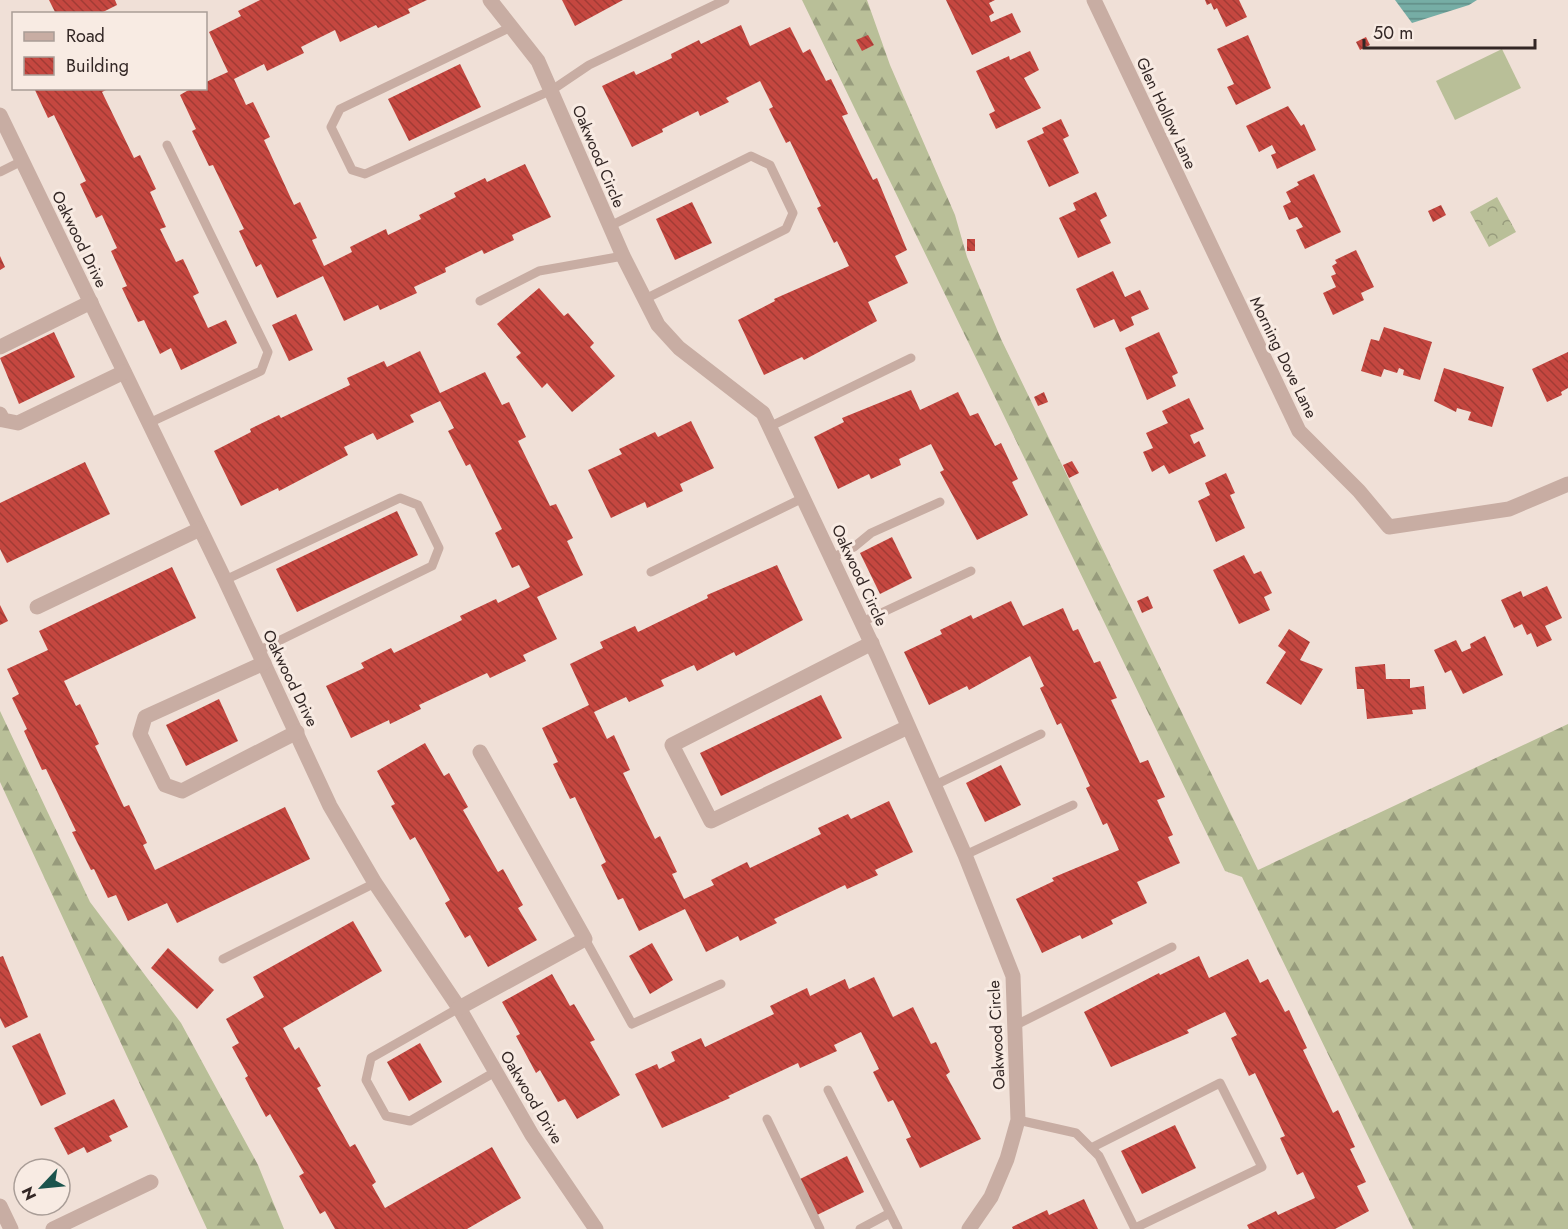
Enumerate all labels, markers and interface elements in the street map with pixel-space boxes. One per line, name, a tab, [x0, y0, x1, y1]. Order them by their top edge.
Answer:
legend	[12, 12, 207, 90]
scale bar	[1364, 12, 1535, 50]
text: 50 m	[1373, 20, 1413, 46]
text: Road	[66, 23, 105, 49]
text: Building	[66, 53, 129, 79]
street label: Glen Hollow Lane	[1131, 54, 1202, 173]
street label: Oakwood Circle	[567, 101, 631, 211]
street label: Oakwood Drive	[46, 187, 113, 292]
street label: Morning Dove Lane	[1244, 292, 1323, 422]
street label: Oakwood Circle	[826, 521, 893, 630]
street label: Oakwood Drive	[257, 626, 324, 731]
street label: Oakwood Circle	[982, 980, 1011, 1090]
street label: Oakwood Drive	[495, 1046, 569, 1148]
north arrow	[12, 1157, 72, 1217]
text: N	[16, 1183, 42, 1204]

